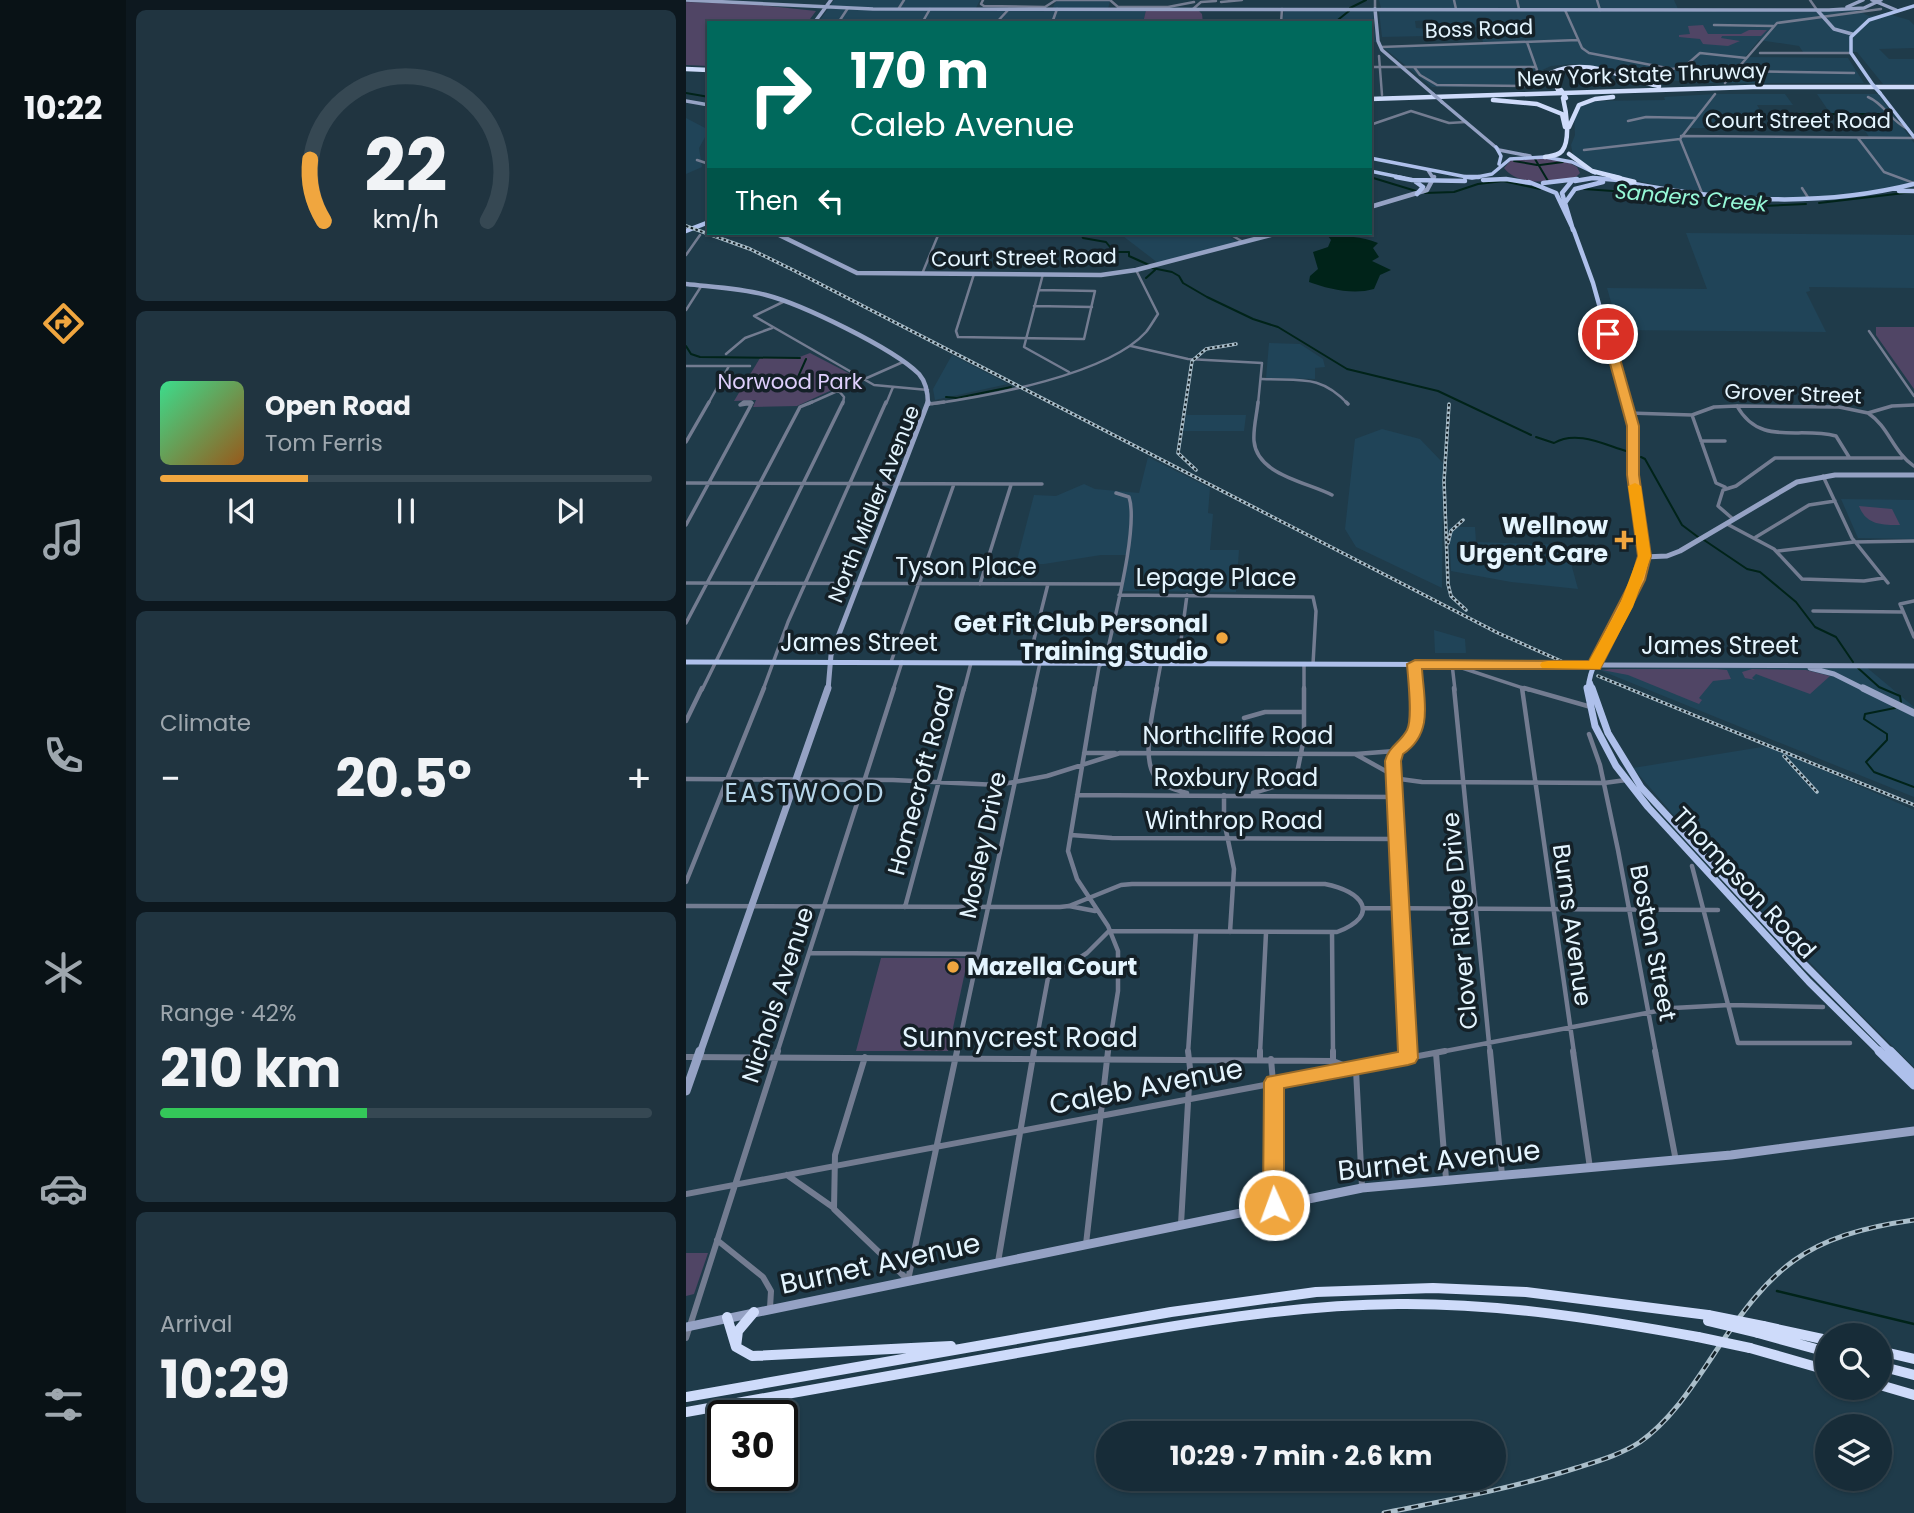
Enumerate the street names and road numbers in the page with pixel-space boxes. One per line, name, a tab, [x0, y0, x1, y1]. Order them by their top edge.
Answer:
street label: Boss Road	[1424, 12, 1534, 45]
street label: New York State Thruway	[1516, 56, 1768, 93]
street label: Court Street Road	[1705, 106, 1891, 135]
street label: Court Street Road	[931, 241, 1117, 274]
street label: Grover Street	[1724, 377, 1862, 410]
street label: North Midler Avenue	[821, 401, 926, 607]
street label: Tyson Place	[895, 550, 1037, 583]
street label: Lepage Place	[1136, 561, 1296, 594]
street label: James Street	[780, 626, 938, 659]
street label: James Street	[1641, 629, 1799, 662]
street label: Homecroft Road	[879, 681, 962, 879]
street label: Northcliffe Road	[1142, 719, 1334, 752]
street label: Roxbury Road	[1154, 761, 1318, 794]
street label: Mosley Drive	[951, 768, 1014, 921]
street label: Thompson Road	[1665, 799, 1824, 966]
street label: Winthrop Road	[1145, 804, 1323, 837]
street label: Clover Ridge Drive	[1434, 811, 1485, 1031]
street label: Burns Avenue	[1545, 842, 1600, 1008]
street label: Boston Street	[1622, 862, 1685, 1024]
street label: Nichols Avenue	[734, 903, 821, 1087]
street label: Sunnycrest Road	[902, 1018, 1138, 1057]
street label: Caleb Avenue	[1046, 1049, 1246, 1124]
street label: Burnet Avenue	[1336, 1130, 1542, 1191]
street label: Burnet Avenue	[776, 1223, 984, 1304]

